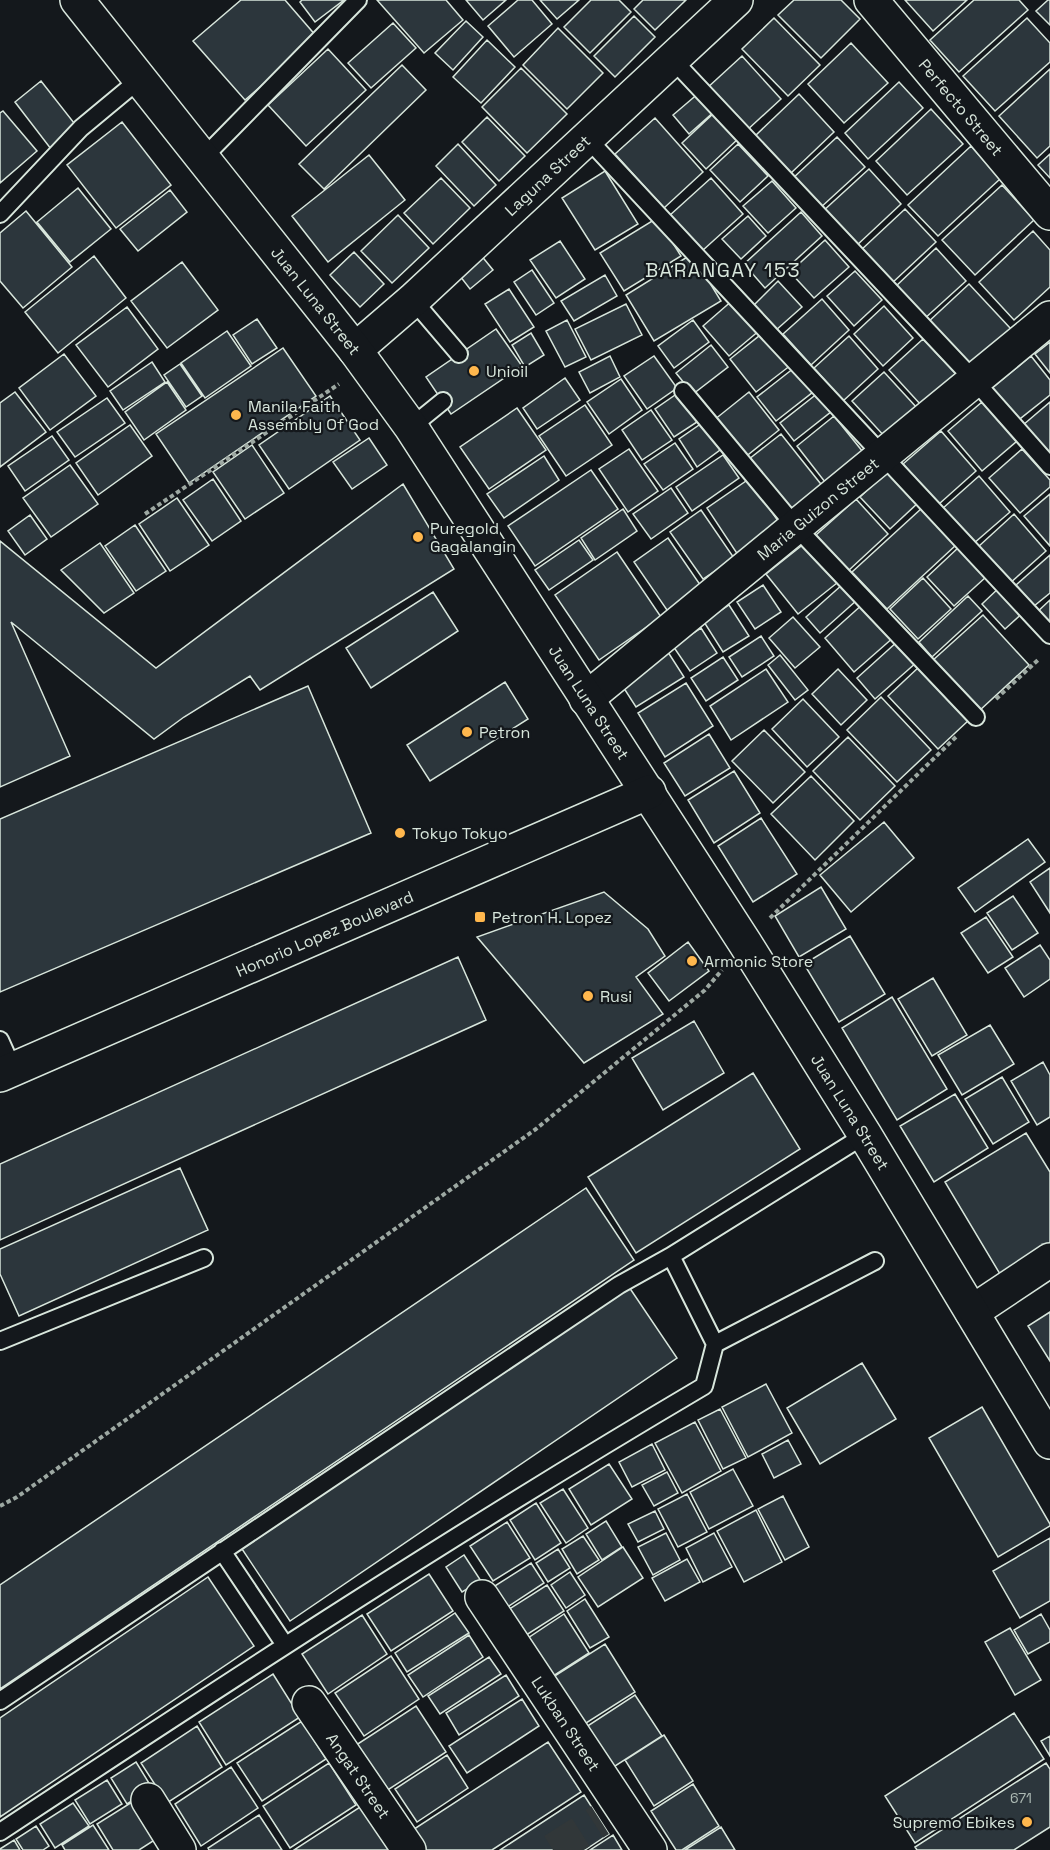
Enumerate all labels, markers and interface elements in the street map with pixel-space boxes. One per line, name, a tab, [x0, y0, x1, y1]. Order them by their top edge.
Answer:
street label: Perfecto Street	[914, 55, 1007, 160]
street label: Laguna Street	[500, 130, 595, 221]
street label: Juan Luna Street	[266, 243, 365, 359]
district label: BARANGAY 153	[645, 257, 801, 283]
place label: Unioil	[486, 361, 528, 382]
marker: Unioil	[467, 364, 481, 378]
place label: Manila Faith Assembly Of God	[248, 396, 379, 435]
marker: Manila Faith Assembly Of God	[229, 408, 243, 422]
street label: Maria Guizon Street	[753, 453, 883, 565]
place label: Puregold Gagalangin	[430, 518, 516, 557]
marker: Puregold Gagalangin	[411, 530, 425, 544]
street label: Juan Luna Street	[544, 641, 634, 764]
place label: Petron	[479, 722, 530, 743]
marker: Petron	[460, 725, 474, 739]
place label: Tokyo Tokyo	[412, 823, 508, 844]
marker: Tokyo Tokyo	[393, 826, 407, 840]
street label: Honorio Lopez Boulevard	[233, 886, 417, 982]
place label: Petron H. Lopez	[492, 907, 612, 928]
marker: Petron H. Lopez	[473, 910, 487, 924]
place label: Armonic Store	[704, 951, 813, 972]
marker: Armonic Store	[685, 954, 699, 968]
place label: Rusi	[600, 986, 632, 1007]
marker: Rusi	[581, 989, 595, 1003]
street label: Juan Luna Street	[806, 1050, 894, 1174]
street label: Lukban Street	[527, 1672, 605, 1775]
street label: Angat Street	[321, 1729, 395, 1823]
house number: 671	[1010, 1789, 1032, 1807]
place label: Supremo Ebikes	[893, 1812, 1015, 1833]
marker: Supremo Ebikes	[1020, 1815, 1034, 1829]

